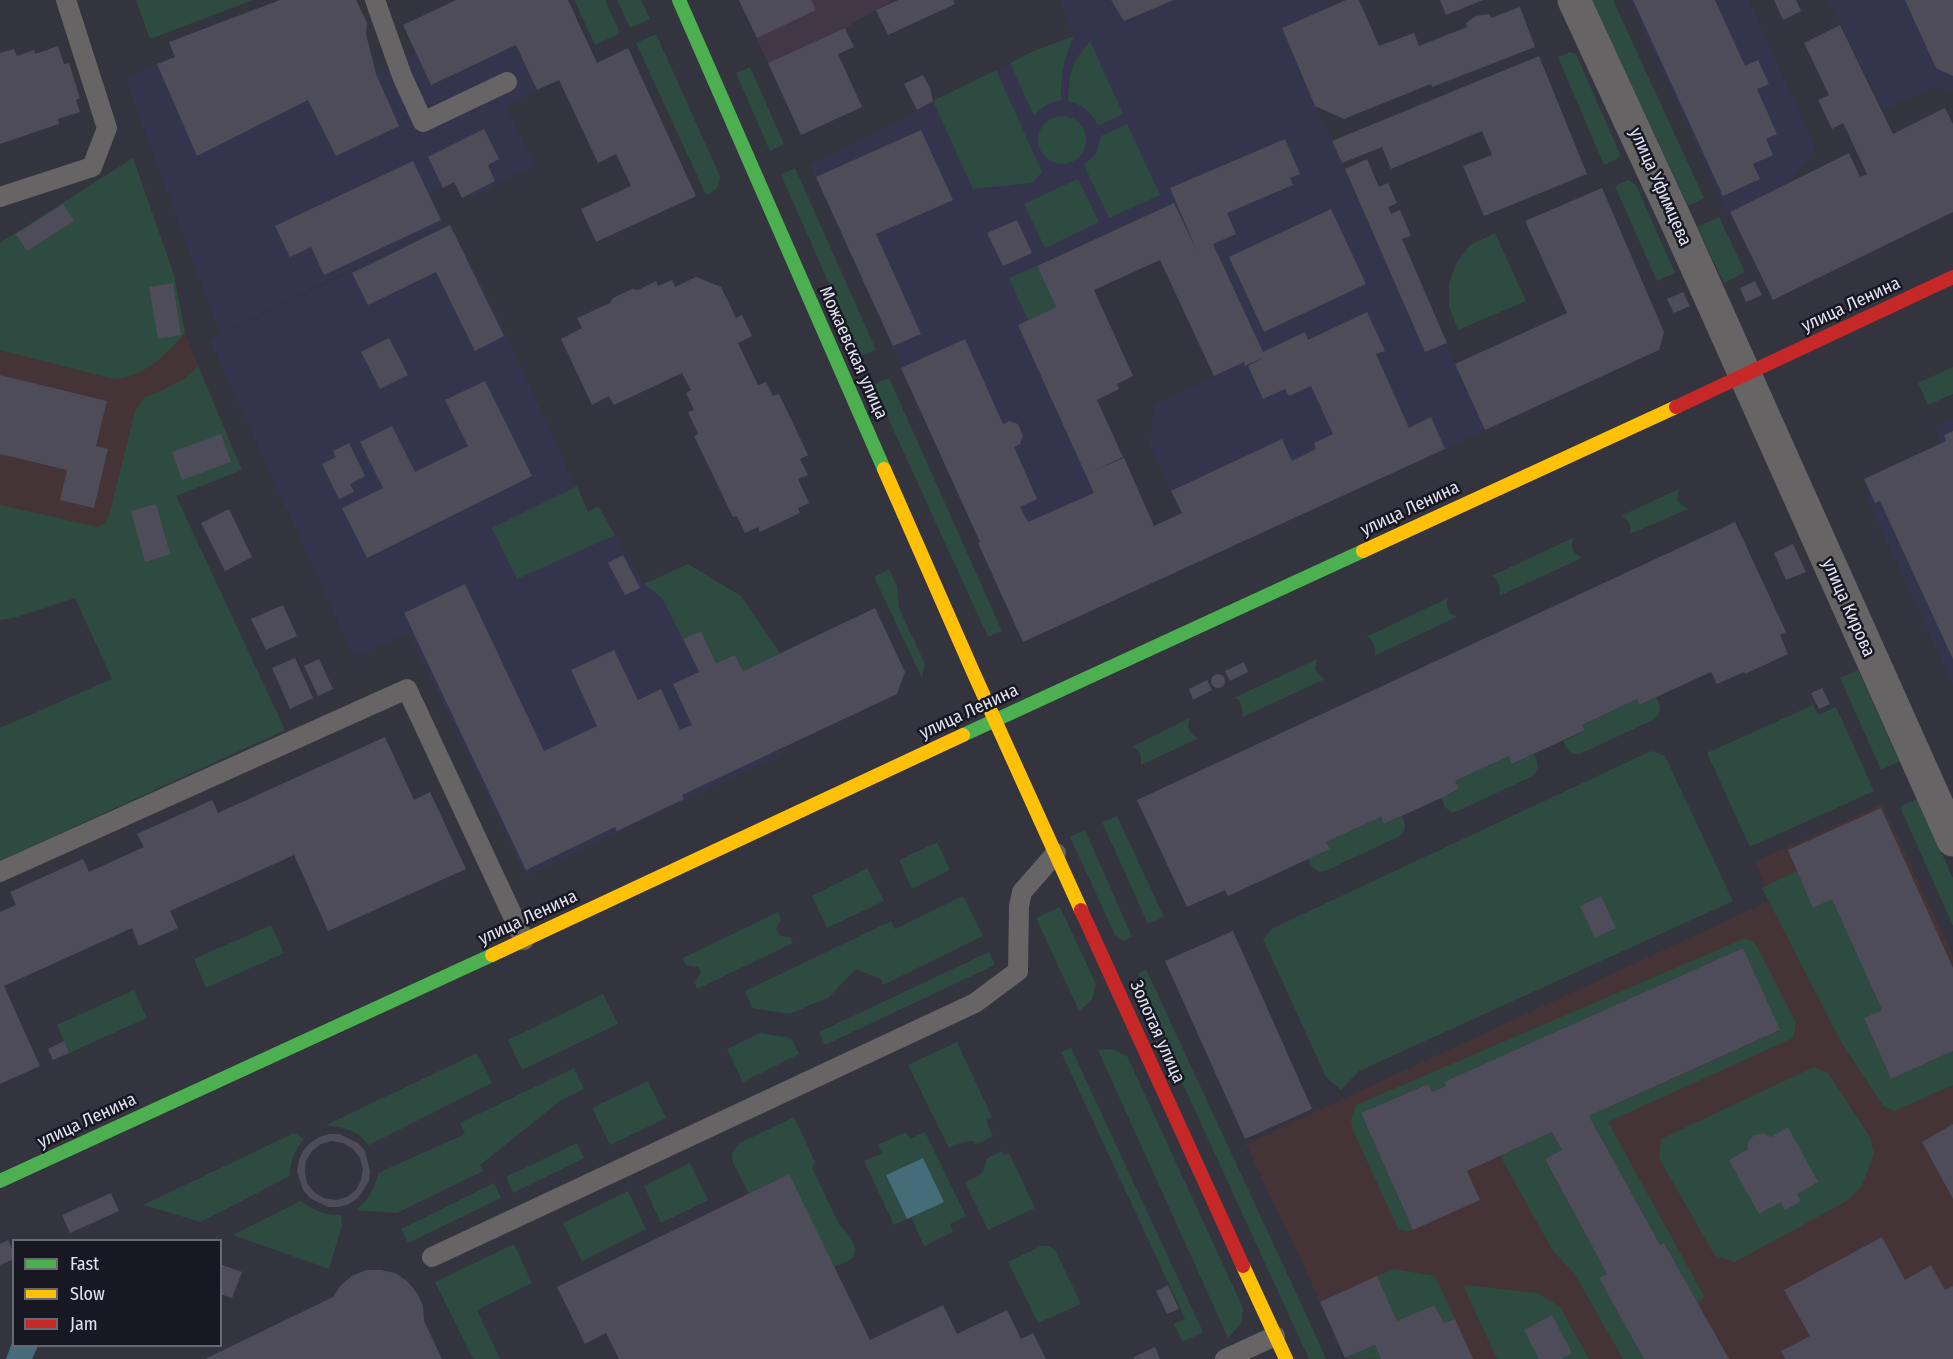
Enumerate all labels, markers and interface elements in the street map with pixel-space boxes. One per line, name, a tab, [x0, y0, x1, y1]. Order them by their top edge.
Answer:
street label: улица Уфимцева	[1624, 125, 1696, 249]
street label: улица Ленина	[1798, 273, 1904, 337]
street label: Можаевская улица	[814, 283, 892, 423]
street label: улица Ленина	[1357, 477, 1463, 541]
street label: улица Кирова	[1817, 555, 1879, 661]
street label: улица Ленина	[916, 680, 1022, 744]
street label: улица Ленина	[475, 886, 581, 950]
street label: Золотая улица	[1125, 977, 1189, 1087]
street label: улица Ленина	[34, 1089, 140, 1153]
legend	[12, 1239, 222, 1347]
text: Fast	[70, 1253, 99, 1275]
text: Slow	[70, 1283, 105, 1305]
text: Jam	[70, 1313, 98, 1335]

